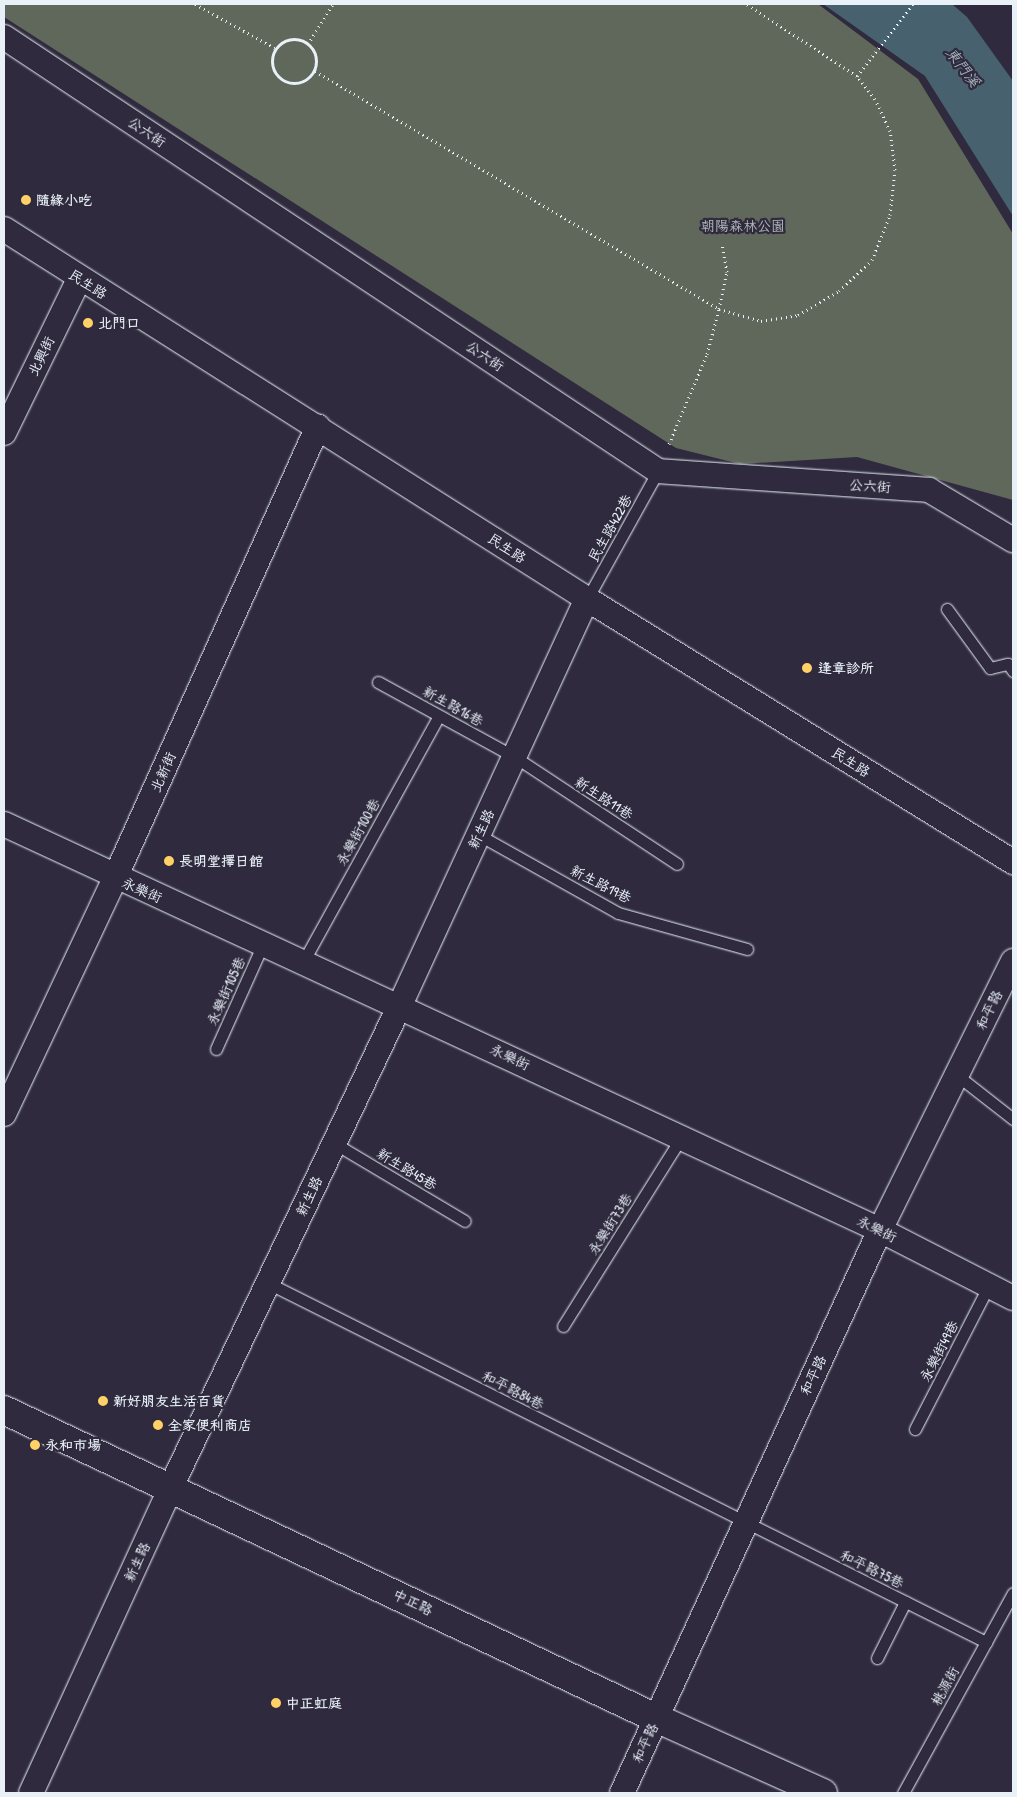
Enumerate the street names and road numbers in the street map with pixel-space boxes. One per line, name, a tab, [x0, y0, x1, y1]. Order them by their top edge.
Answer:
street label: 公六街	[125, 113, 169, 151]
street label: 民生路	[66, 266, 110, 302]
street label: 北興街	[24, 333, 58, 379]
street label: 公六街	[463, 337, 507, 375]
street label: 公六街	[848, 476, 892, 496]
street label: 民生路422巷	[585, 491, 635, 565]
street label: 民生路	[485, 530, 529, 566]
street label: 新生路16巷	[420, 682, 486, 730]
street label: 民生路	[829, 744, 873, 780]
street label: 北新街	[147, 749, 179, 795]
street label: 新生路11巷	[572, 773, 636, 823]
street label: 永樂街100巷	[333, 796, 383, 868]
street label: 新生路	[465, 806, 497, 852]
street label: 新生路19巷	[568, 861, 634, 907]
street label: 永樂街	[119, 874, 165, 906]
street label: 永樂街105巷	[203, 954, 249, 1028]
street label: 和平路	[972, 987, 1006, 1033]
street label: 永樂街	[487, 1041, 533, 1073]
street label: 新生路45巷	[374, 1145, 440, 1193]
street label: 新生路	[293, 1173, 325, 1219]
street label: 永樂街73巷	[585, 1190, 635, 1258]
street label: 永樂街	[854, 1212, 900, 1246]
street label: 永樂街49巷	[916, 1318, 962, 1384]
street label: 和平路	[797, 1352, 829, 1398]
street label: 和平路84巷	[479, 1367, 547, 1413]
street label: 新生路	[121, 1539, 153, 1585]
street label: 和平路75巷	[837, 1546, 907, 1592]
street label: 中正路	[390, 1585, 436, 1619]
street label: 桃源街	[927, 1664, 963, 1708]
street label: 和平路	[629, 1720, 661, 1766]

